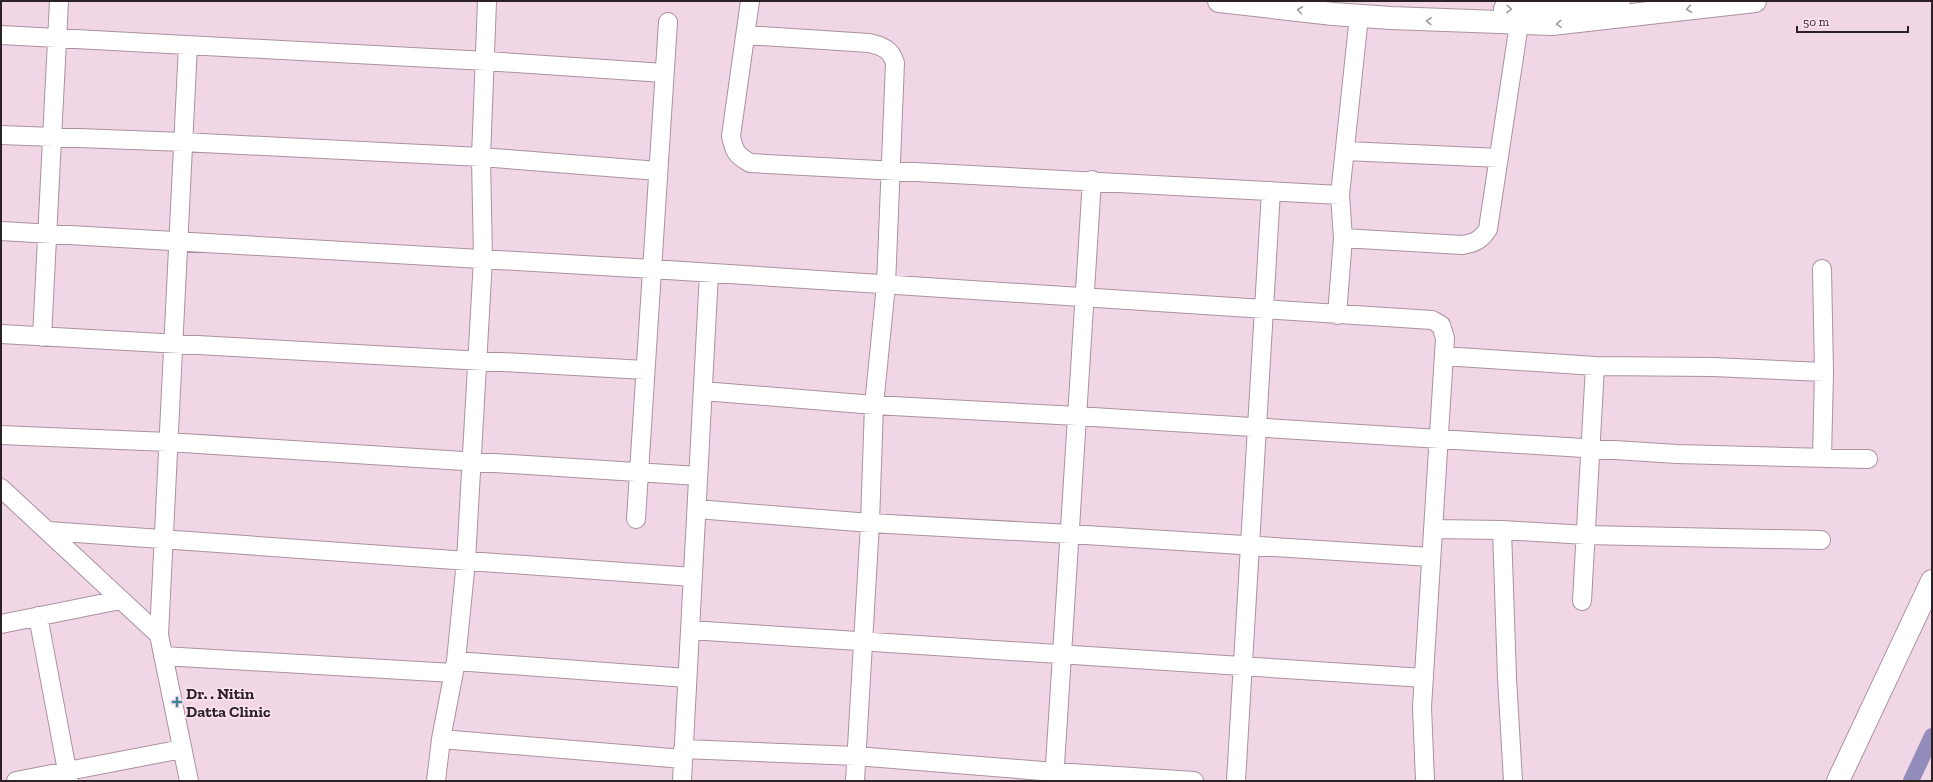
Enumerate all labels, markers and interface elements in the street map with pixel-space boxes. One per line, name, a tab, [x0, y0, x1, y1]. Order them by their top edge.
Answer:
one-way arrow	[1686, 4, 1692, 13]
one-way arrow	[1506, 5, 1512, 13]
one-way arrow	[1297, 6, 1303, 15]
scale bar	[1797, 8, 1908, 34]
text: 50 m	[1803, 15, 1830, 29]
one-way arrow	[1426, 16, 1432, 25]
one-way arrow	[1556, 19, 1562, 28]
place label: Dr. . Nitin Datta Clinic	[186, 684, 271, 721]
marker: Dr. . Nitin Datta Clinic	[171, 696, 183, 708]

